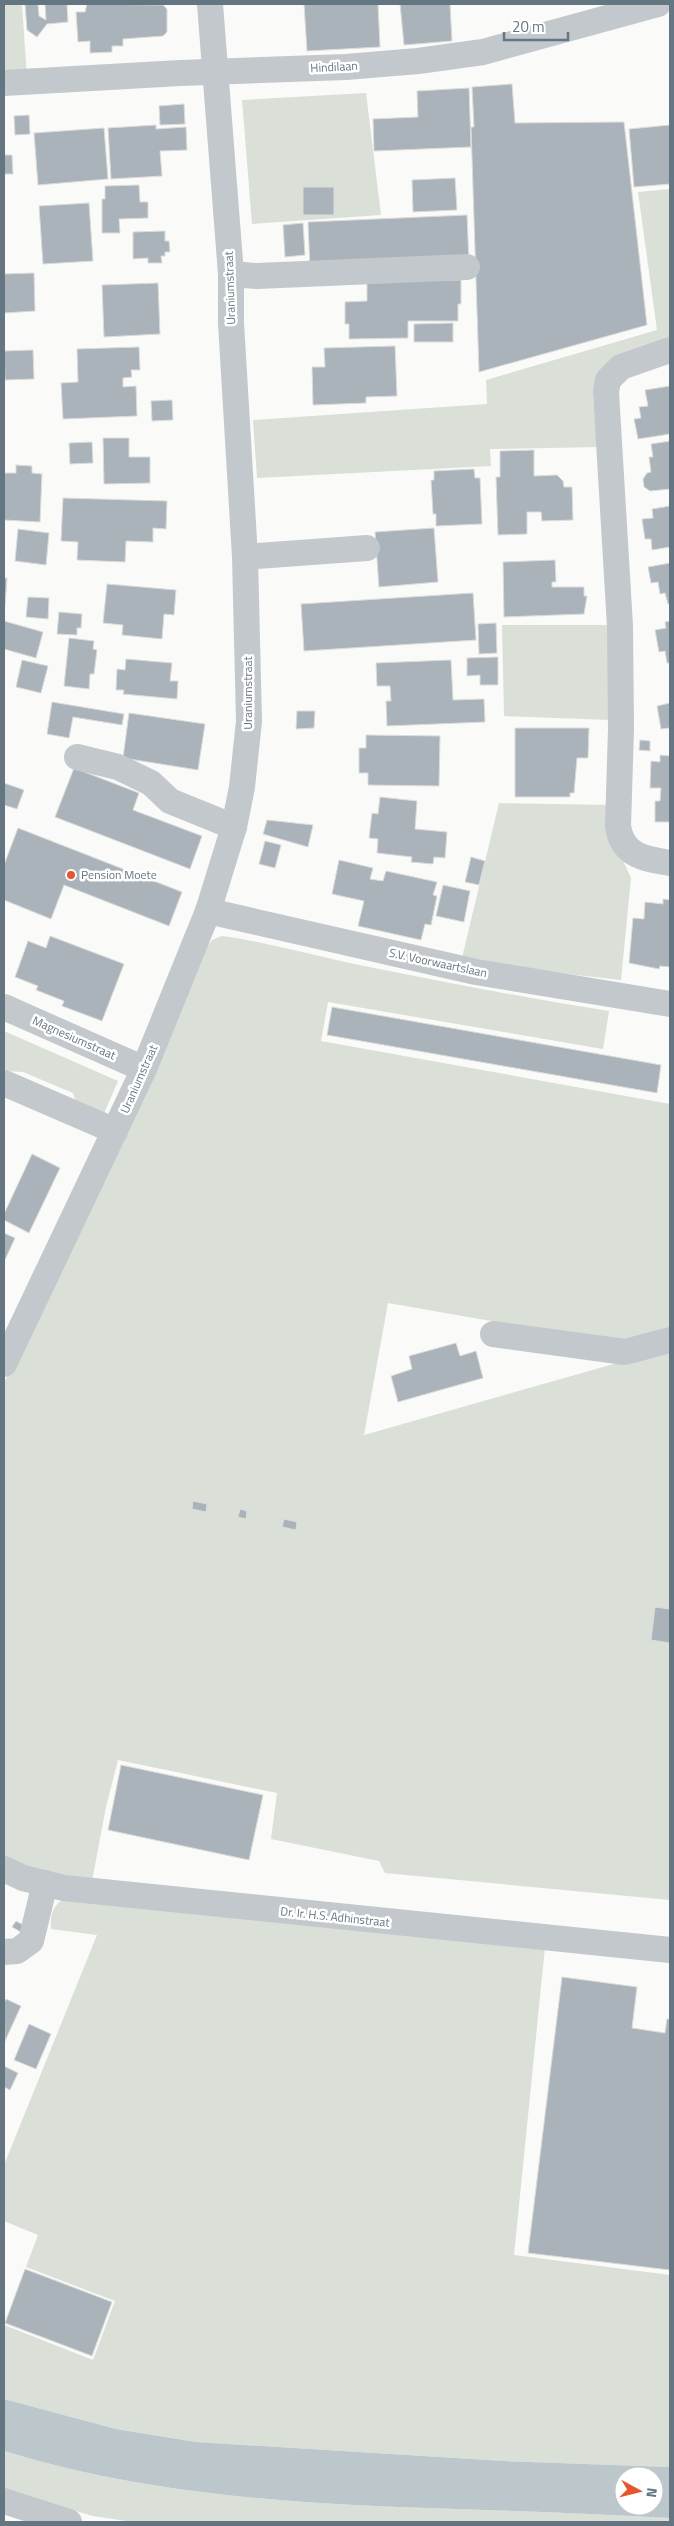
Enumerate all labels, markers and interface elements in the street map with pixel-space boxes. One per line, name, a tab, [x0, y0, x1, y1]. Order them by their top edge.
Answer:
scale bar	[504, 10, 568, 42]
text: 20 m	[512, 15, 545, 38]
street label: Hindilaan	[310, 56, 358, 77]
street label: Uraniumstraat	[219, 250, 240, 325]
street label: Uraniumstraat	[238, 655, 257, 730]
place label: Pension Moete	[81, 865, 157, 884]
marker: Pension Moete	[65, 869, 77, 881]
street label: S.V. Voorwaartslaan	[387, 943, 489, 982]
street label: Magnesiumstraat	[29, 1011, 120, 1065]
street label: Uraniumstraat	[115, 1041, 162, 1116]
street label: Dr. Ir. H.S. Adhinstraat	[280, 1901, 391, 1932]
north arrow	[614, 2466, 664, 2516]
text: N	[641, 2487, 663, 2499]

